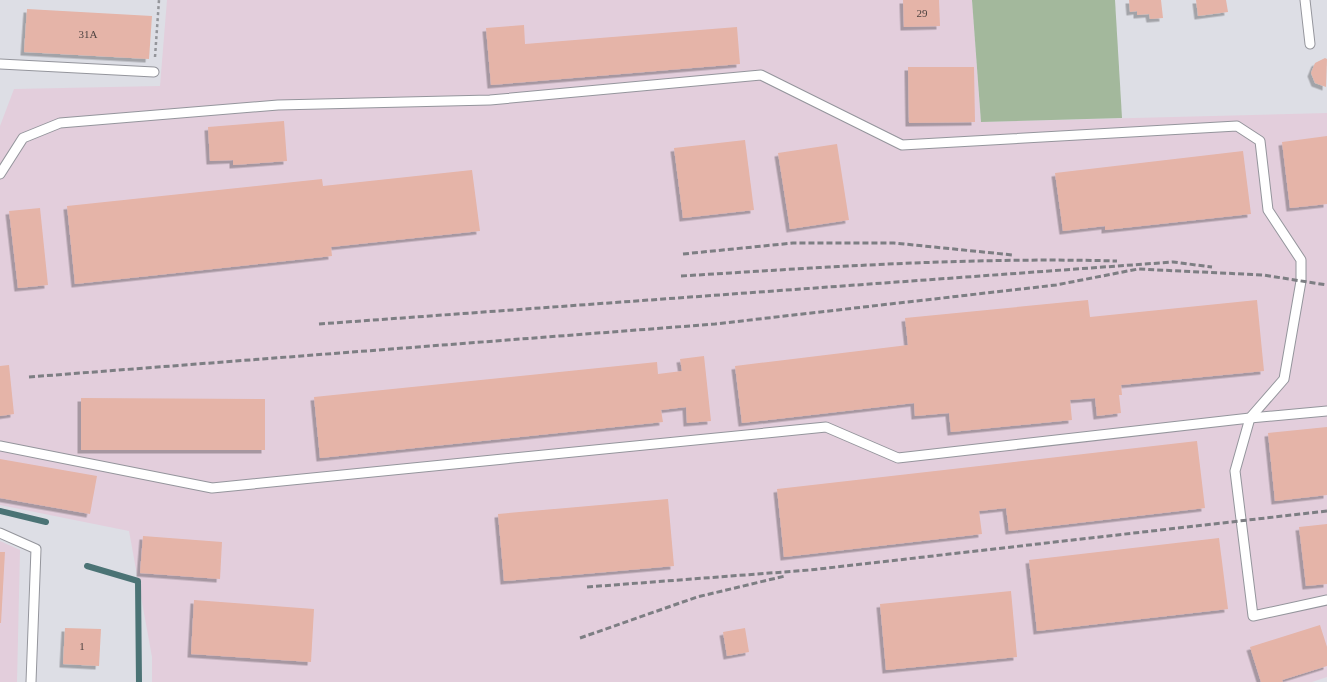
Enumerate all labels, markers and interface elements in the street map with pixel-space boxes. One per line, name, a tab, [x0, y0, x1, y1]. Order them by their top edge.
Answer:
house number: 29	[917, 7, 928, 19]
house number: 31А	[79, 28, 98, 40]
house number: 1	[79, 640, 85, 652]

